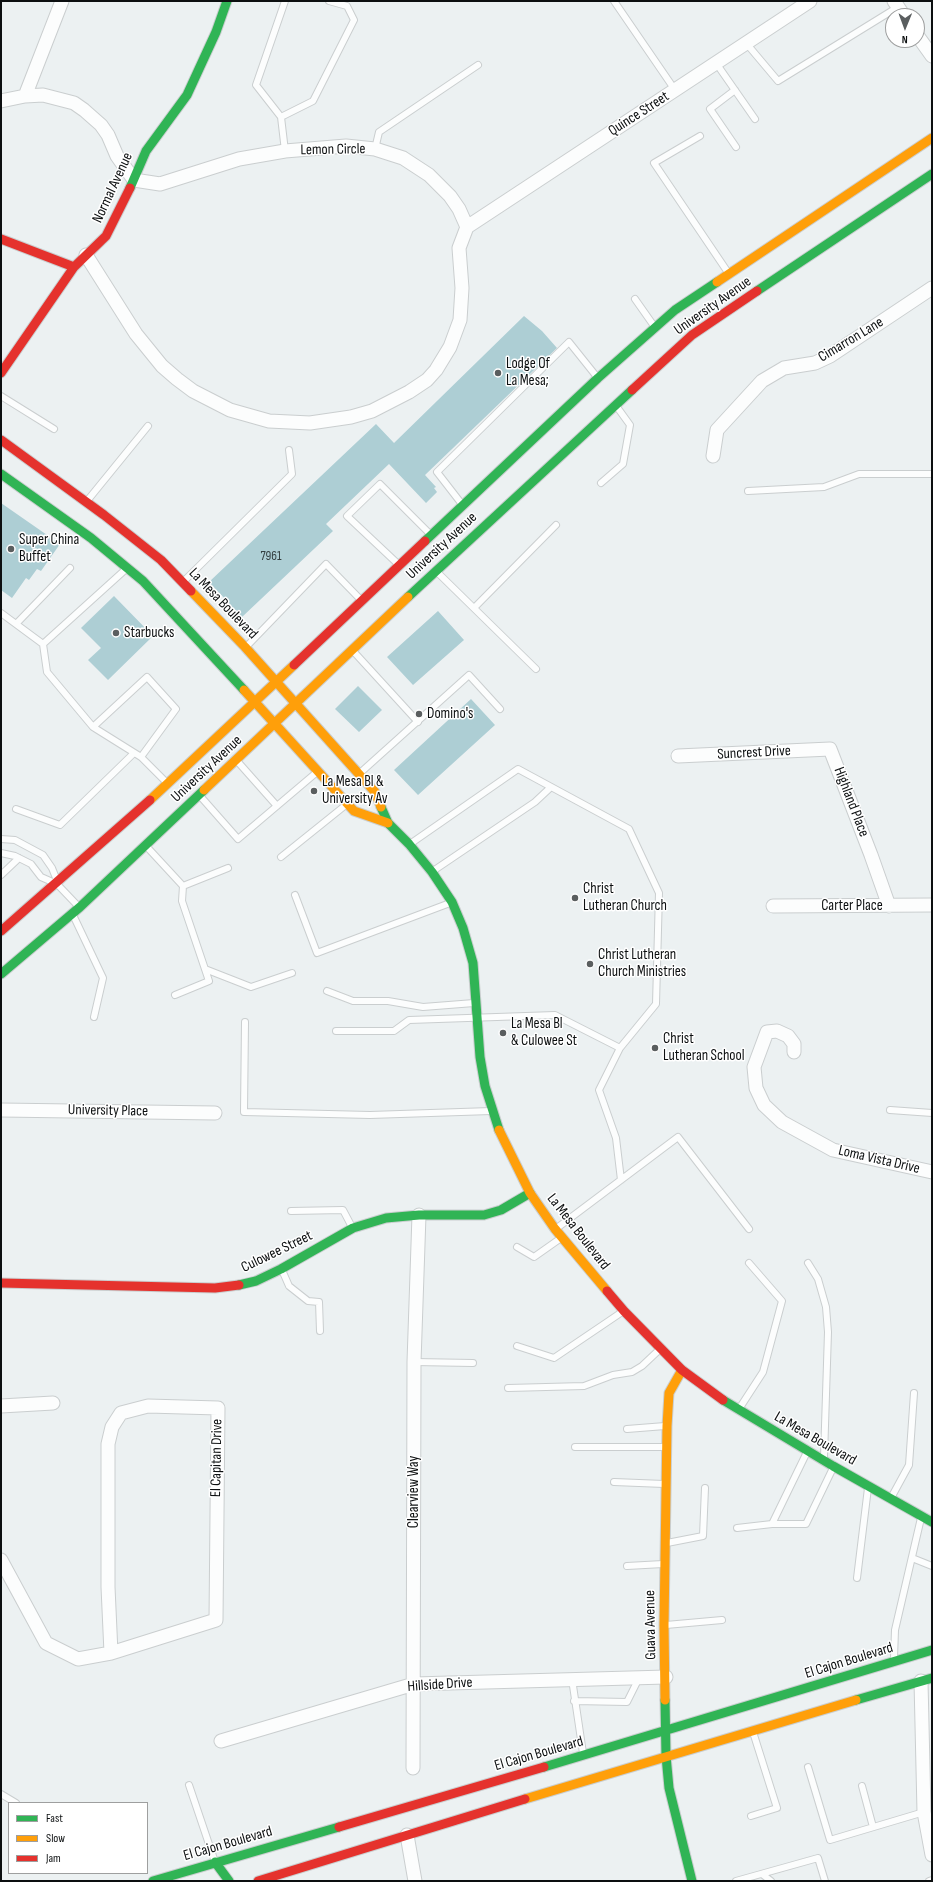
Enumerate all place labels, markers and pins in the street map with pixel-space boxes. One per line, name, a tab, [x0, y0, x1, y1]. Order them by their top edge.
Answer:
place label: Lodge Of La Mesa;	[506, 355, 550, 390]
marker: Lodge Of La Mesa;	[493, 368, 503, 378]
place label: Super China Buffet	[19, 531, 79, 566]
marker: Super China Buffet	[6, 544, 16, 554]
place label: Starbucks	[124, 624, 174, 642]
marker: Starbucks	[111, 628, 121, 638]
place label: Domino's	[427, 705, 473, 723]
marker: Domino's	[414, 709, 424, 719]
place label: La Mesa Bl & University Av	[322, 773, 387, 808]
marker: La Mesa Bl & University Av	[309, 786, 319, 796]
place label: Christ Lutheran Church	[583, 880, 667, 915]
marker: Christ Lutheran Church	[570, 893, 580, 903]
place label: Christ Lutheran Church Ministries	[598, 946, 686, 981]
marker: Christ Lutheran Church Ministries	[585, 959, 595, 969]
place label: La Mesa Bl & Culowee St	[511, 1015, 577, 1050]
marker: La Mesa Bl & Culowee St	[498, 1028, 508, 1038]
place label: Christ Lutheran School	[663, 1030, 745, 1065]
marker: Christ Lutheran School	[650, 1043, 660, 1053]

